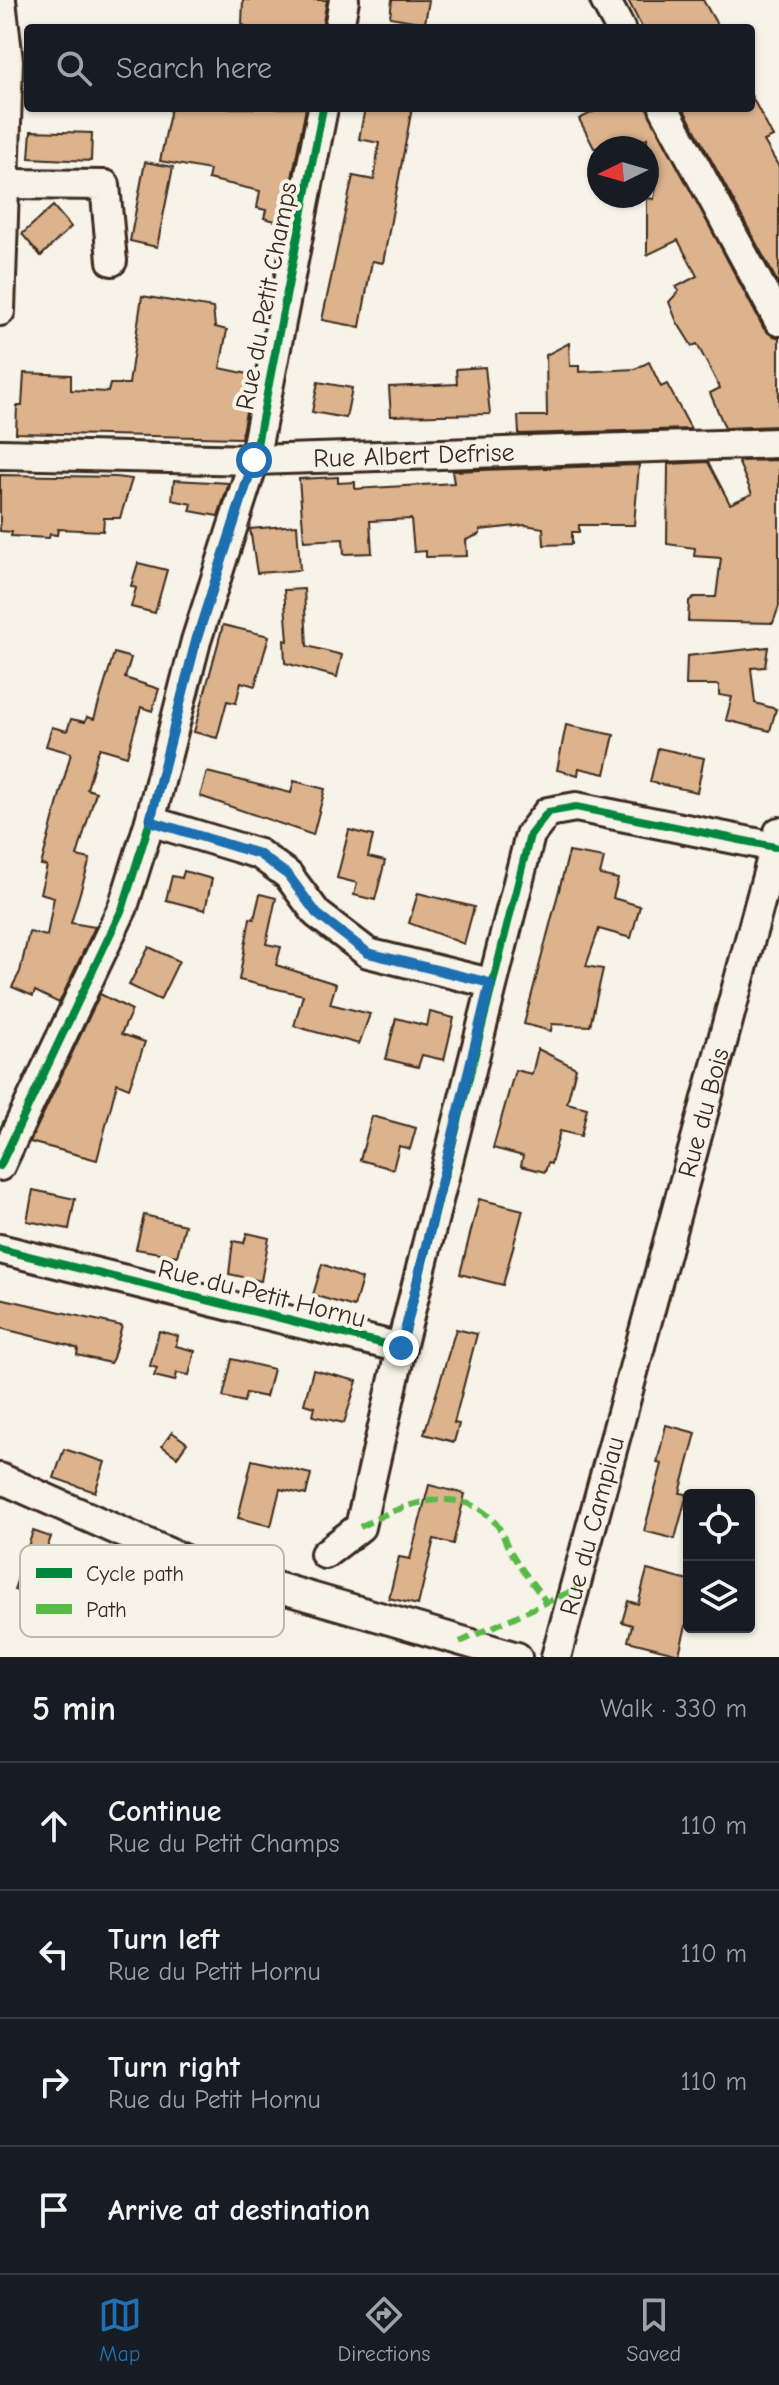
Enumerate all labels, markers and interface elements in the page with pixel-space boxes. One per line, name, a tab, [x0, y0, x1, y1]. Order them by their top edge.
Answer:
search box	[24, 24, 755, 112]
icon: search	[52, 46, 96, 90]
text: Search here	[116, 51, 272, 86]
north arrow	[587, 136, 659, 208]
street label: Rue du Petit Champs	[230, 180, 304, 413]
street label: Rue Albert Defrise	[313, 438, 515, 474]
route start	[236, 442, 272, 478]
street label: Rue du Bois	[672, 1045, 736, 1181]
street label: Rue du Petit Hornu	[155, 1254, 369, 1334]
route end	[383, 1330, 419, 1366]
street label: Rue du Campiau	[554, 1433, 631, 1619]
map controls	[683, 1489, 755, 1633]
button: locate	[683, 1489, 755, 1561]
legend	[20, 1545, 284, 1637]
text: Cycle path	[86, 1561, 184, 1587]
button: layers	[683, 1561, 755, 1633]
text: Path	[86, 1597, 127, 1623]
text: 5 min	[32, 1689, 116, 1729]
text: Walk · 330 m	[600, 1694, 747, 1724]
text: Continue	[108, 1794, 222, 1829]
icon: ahead	[32, 1804, 76, 1848]
text: 110 m	[680, 1811, 747, 1841]
text: Rue du Petit Champs	[108, 1829, 339, 1859]
text: Turn left	[108, 1922, 220, 1957]
icon: left	[32, 1932, 76, 1976]
text: 110 m	[680, 1939, 747, 1969]
text: Rue du Petit Hornu	[108, 1957, 321, 1987]
text: Turn right	[108, 2050, 240, 2085]
icon: right	[32, 2060, 76, 2104]
text: 110 m	[680, 2067, 747, 2097]
text: Rue du Petit Hornu	[108, 2085, 321, 2115]
icon: arrive	[32, 2188, 76, 2232]
text: Arrive at destination	[108, 2193, 370, 2228]
tab: Map	[98, 2293, 142, 2367]
tab: Directions	[338, 2293, 431, 2367]
tab: Saved	[626, 2293, 681, 2367]

